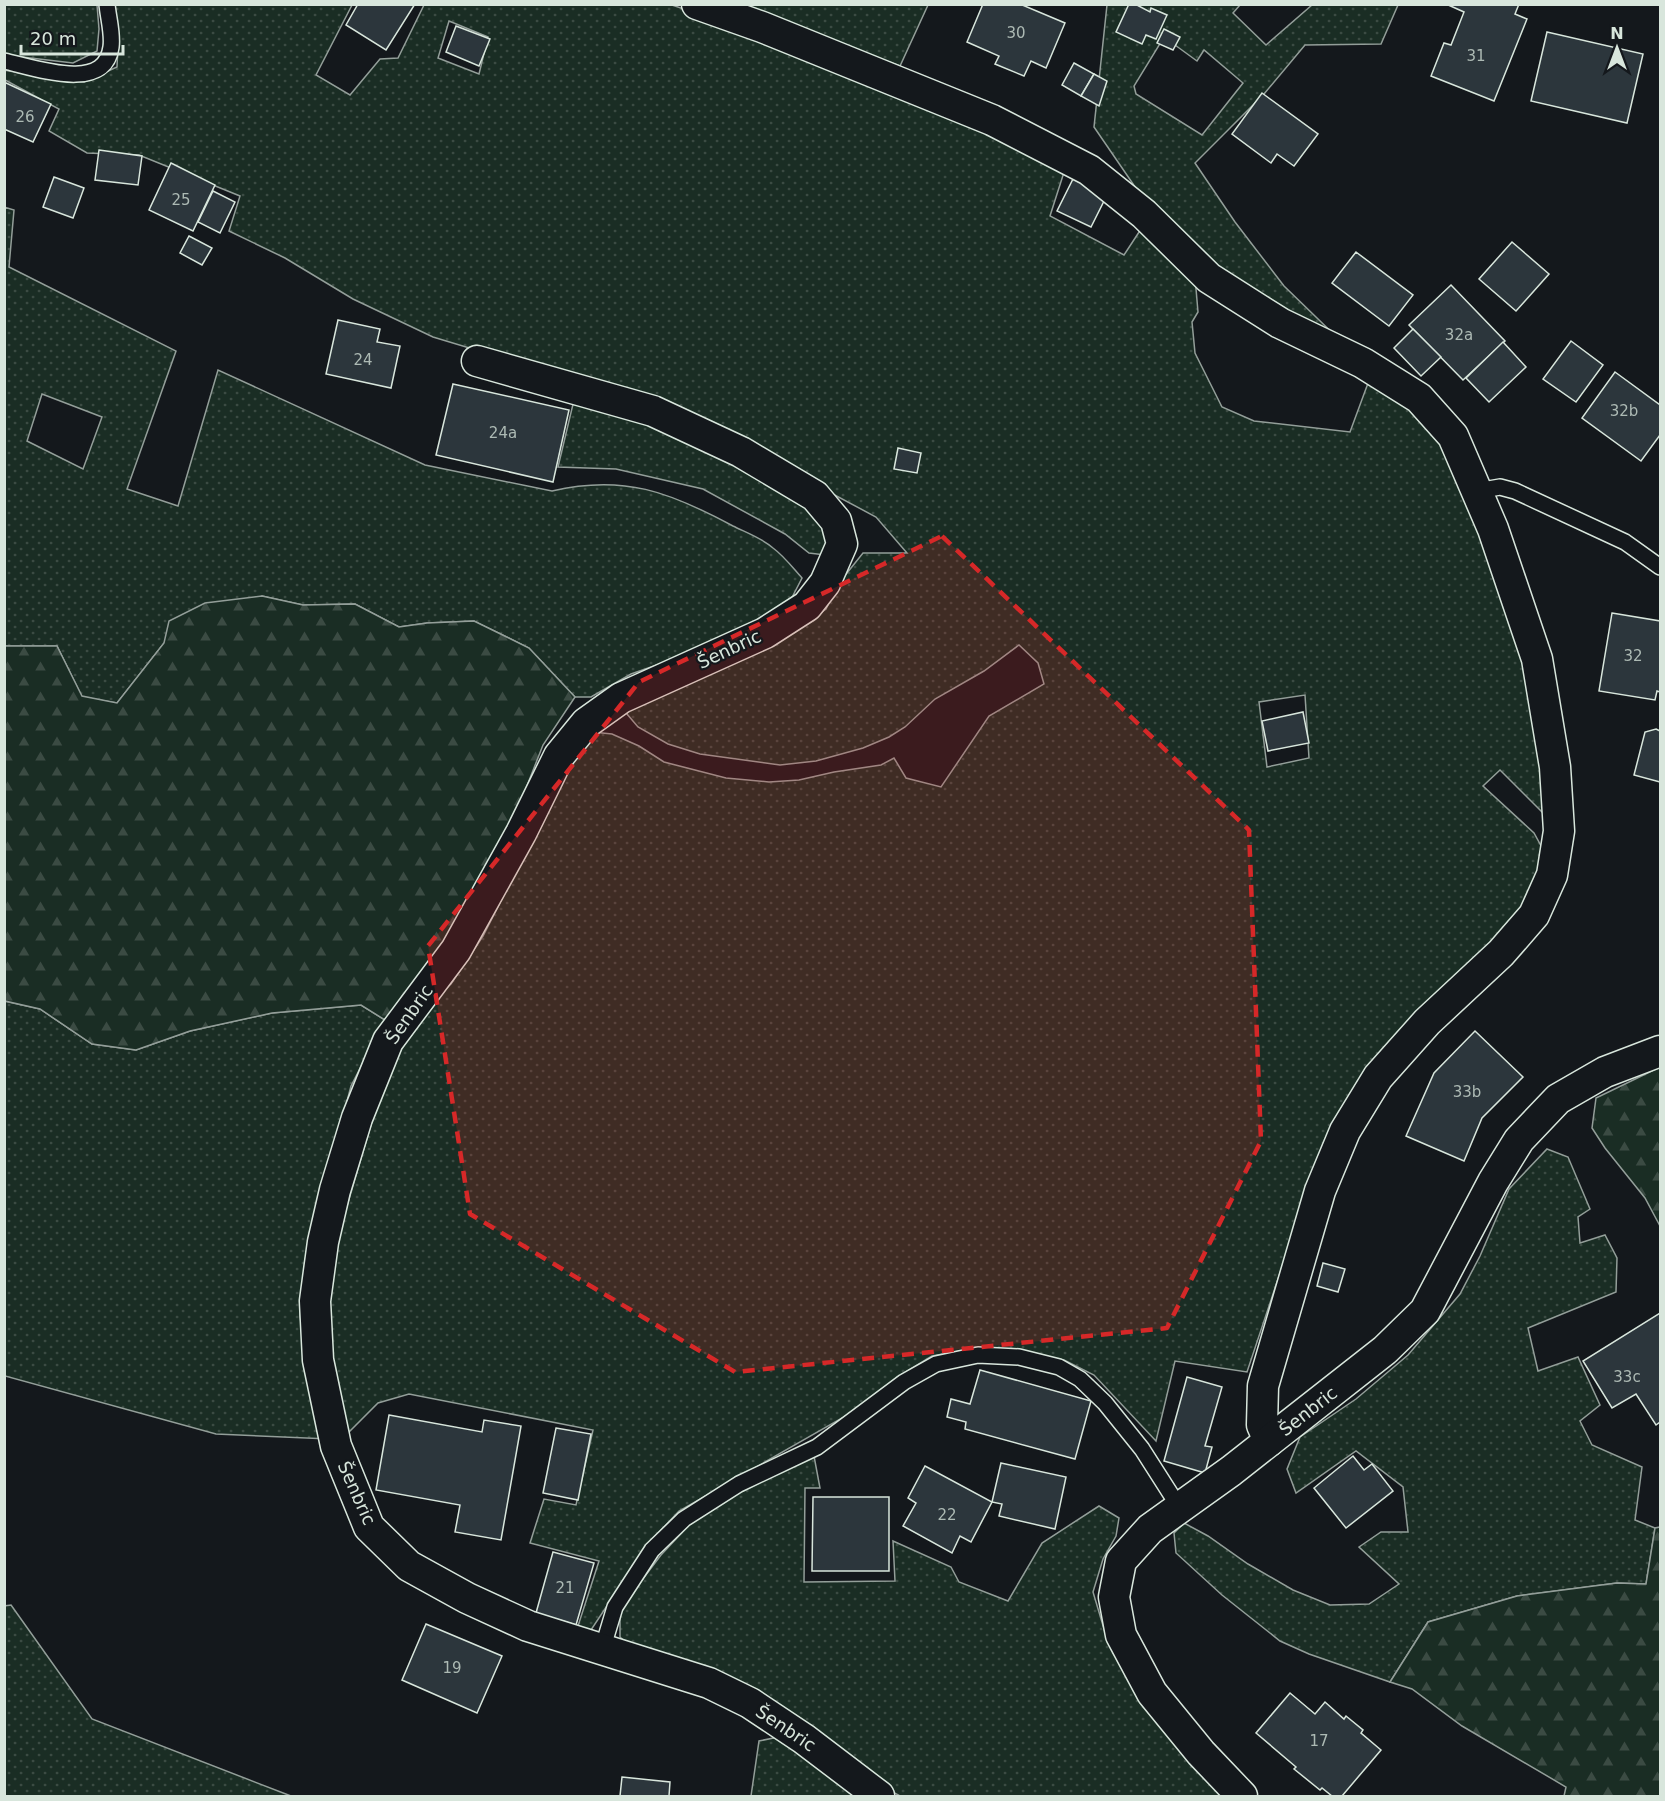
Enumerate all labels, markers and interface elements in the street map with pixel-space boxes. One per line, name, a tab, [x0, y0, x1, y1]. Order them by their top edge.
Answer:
scale bar	[21, 18, 123, 56]
north arrow	[1587, 18, 1647, 78]
house number: 30	[1006, 24, 1026, 42]
text: N	[1610, 24, 1624, 43]
text: 20 m	[30, 28, 76, 49]
house number: 31	[1466, 47, 1486, 65]
house number: 26	[15, 108, 35, 126]
house number: 25	[171, 191, 191, 209]
house number: 32a	[1445, 326, 1473, 344]
house number: 24	[353, 351, 373, 369]
house number: 32b	[1610, 402, 1638, 420]
house number: 24a	[489, 424, 517, 442]
street label: Šenbric	[694, 625, 764, 673]
house number: 32	[1623, 647, 1643, 665]
street label: Šenbric	[381, 980, 437, 1048]
house number: 33b	[1453, 1083, 1481, 1101]
house number: 33c	[1613, 1368, 1641, 1386]
street label: Šenbric	[1275, 1382, 1341, 1440]
street label: Šenbric	[334, 1458, 380, 1528]
house number: 22	[937, 1506, 957, 1524]
house number: 21	[555, 1579, 575, 1597]
house number: 19	[442, 1659, 462, 1677]
street label: Šenbric	[752, 1700, 820, 1756]
house number: 17	[1309, 1732, 1329, 1750]

